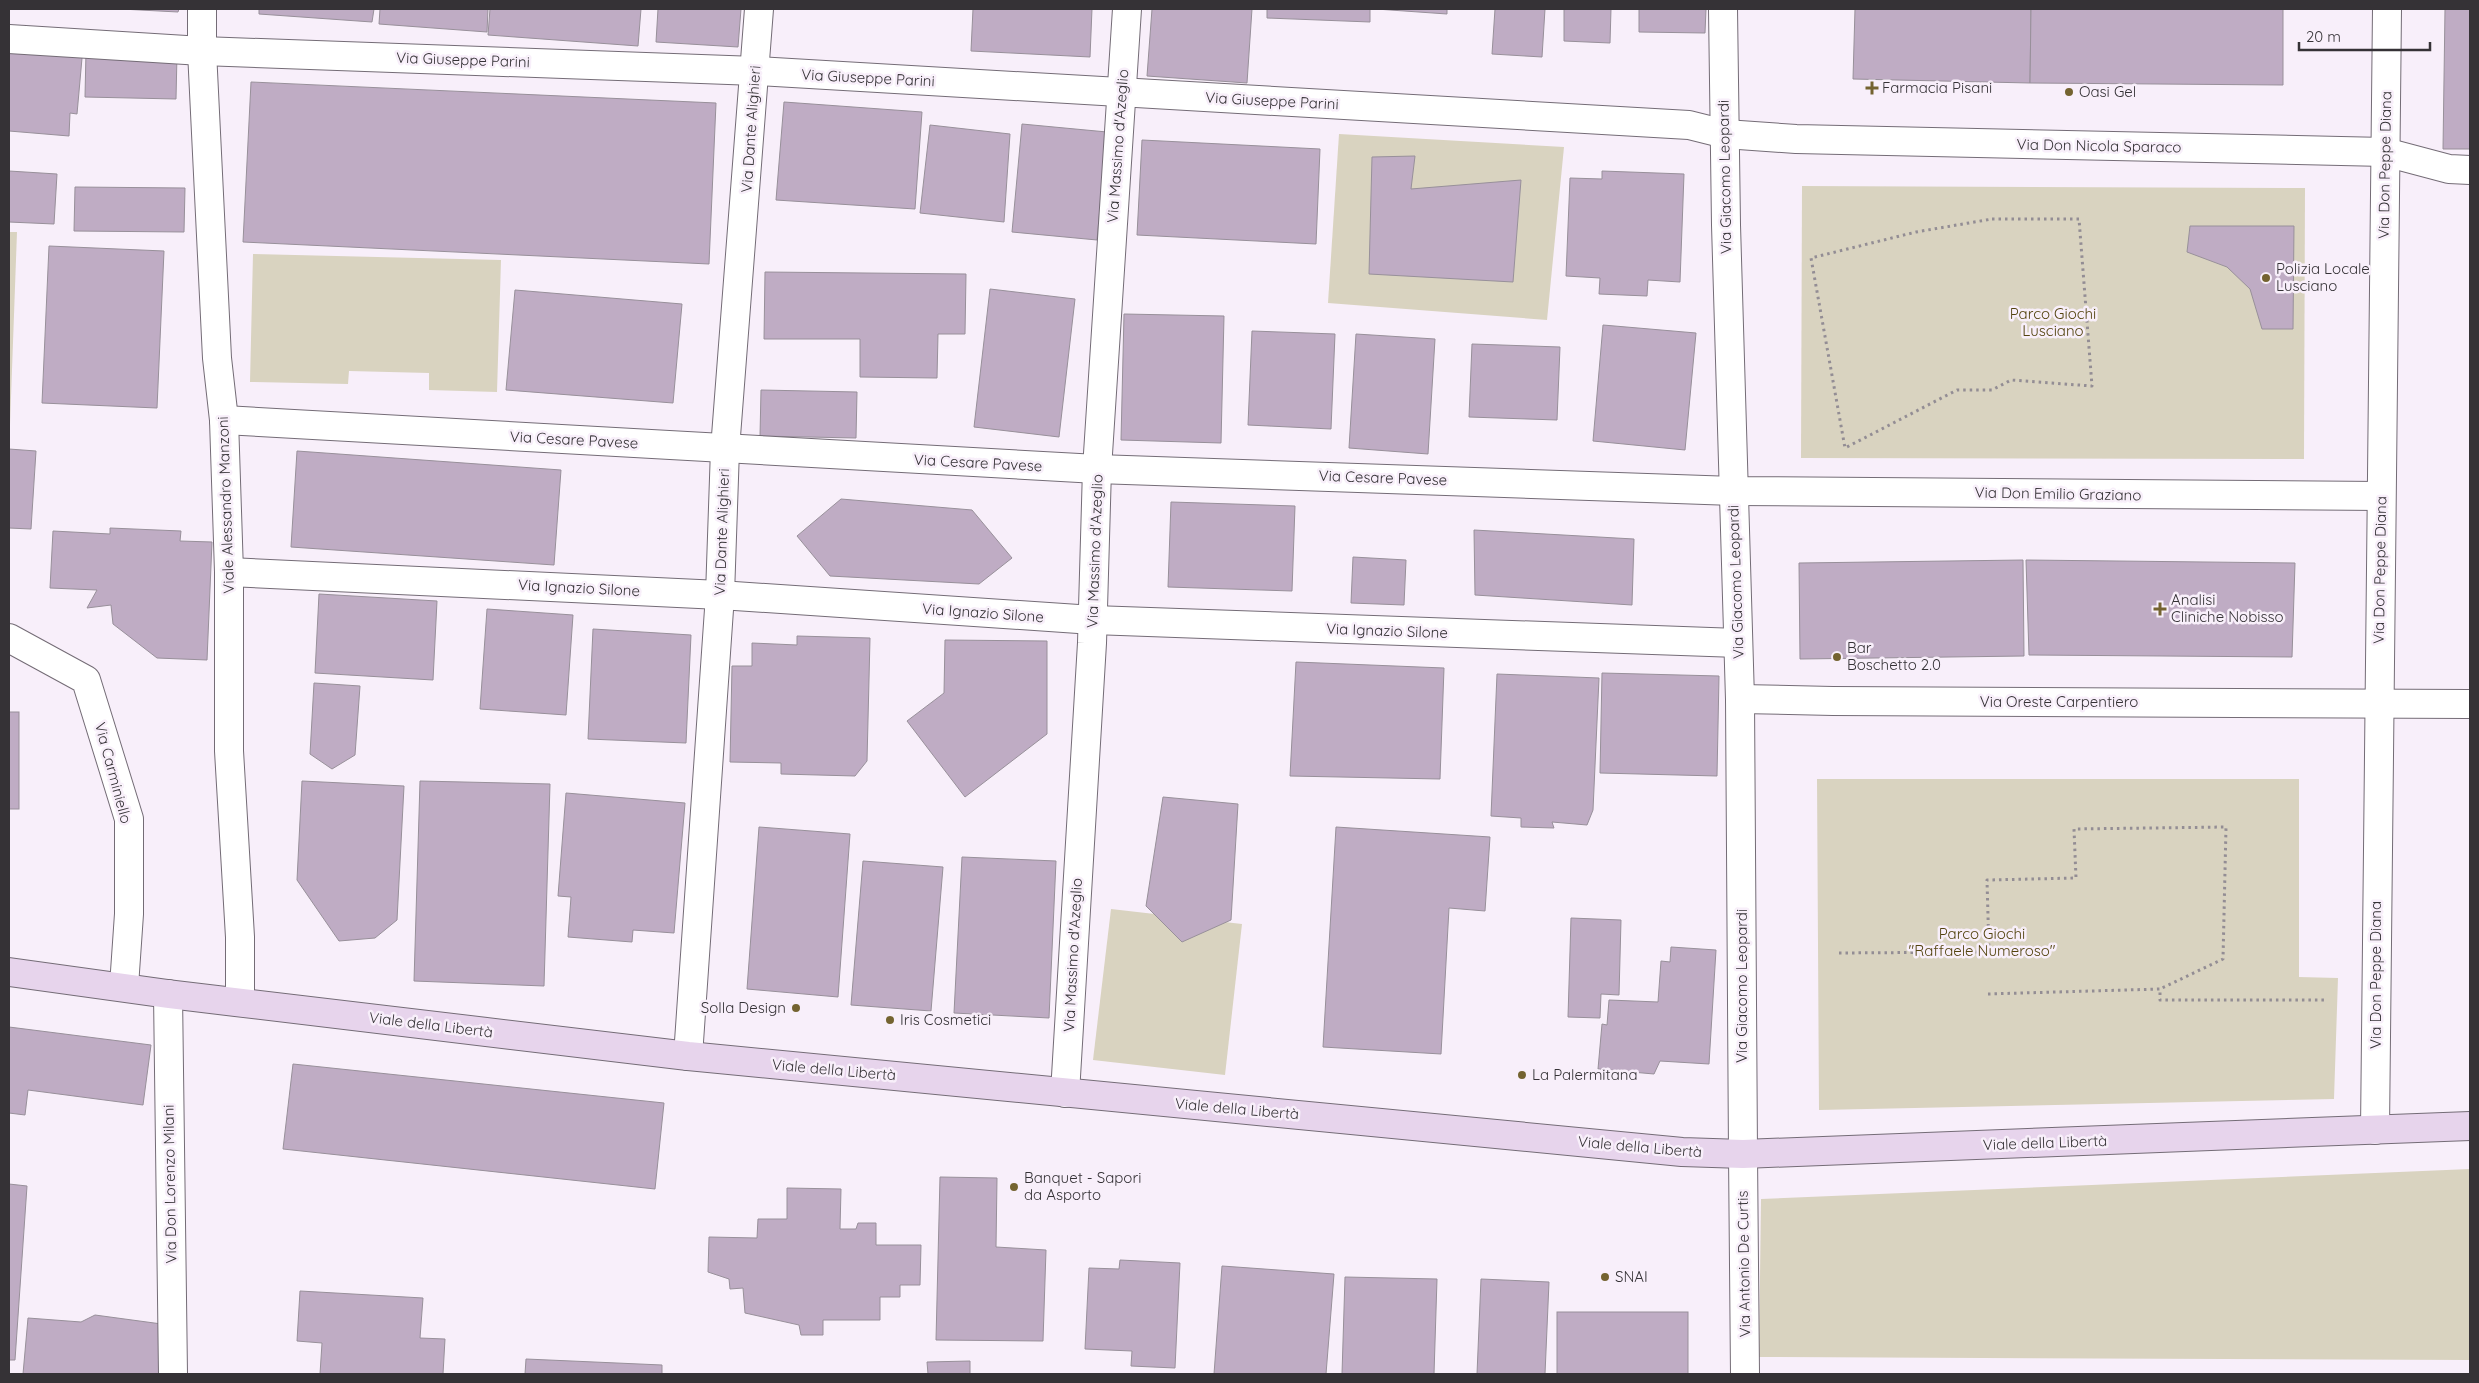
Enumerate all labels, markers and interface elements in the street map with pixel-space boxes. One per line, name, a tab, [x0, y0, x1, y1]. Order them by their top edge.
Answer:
scale bar	[2299, 20, 2430, 52]
text: 20 m	[2306, 27, 2341, 46]
street label: Via Giuseppe Parini	[396, 48, 530, 71]
street label: Via Dante Alighieri	[737, 65, 764, 193]
street label: Via Giuseppe Parini	[801, 65, 935, 90]
street label: Via Massimo d'Azeglio	[1103, 68, 1132, 224]
place label: Farmacia Pisani	[1882, 78, 1992, 97]
marker: Farmacia Pisani	[1866, 82, 1878, 94]
place label: Oasi Gel	[2079, 82, 2136, 101]
marker: Oasi Gel	[2063, 86, 2075, 98]
street label: Via Giuseppe Parini	[1205, 88, 1339, 113]
street label: Via Don Peppe Diana	[2374, 91, 2395, 239]
street label: Via Giacomo Leopardi	[1714, 100, 1735, 254]
street label: Via Don Nicola Sparaco	[2016, 135, 2182, 156]
place label: Polizia Locale Lusciano	[2276, 259, 2370, 295]
marker: Polizia Locale Lusciano	[2260, 272, 2272, 284]
park label: Parco Giochi Lusciano	[2010, 304, 2096, 340]
street label: Viale Alessandro Manzoni	[213, 416, 238, 594]
street label: Via Cesare Pavese	[509, 427, 639, 452]
street label: Via Cesare Pavese	[913, 450, 1043, 475]
street label: Via Cesare Pavese	[1318, 466, 1448, 489]
street label: Via Dante Alighieri	[710, 468, 733, 596]
street label: Via Massimo d'Azeglio	[1082, 474, 1107, 628]
street label: Via Don Emilio Graziano	[1975, 483, 2141, 504]
street label: Via Don Peppe Diana	[2369, 496, 2390, 644]
street label: Via Giacomo Leopardi	[1723, 505, 1748, 659]
street label: Via Ignazio Silone	[518, 575, 640, 600]
place label: Analisi Cliniche Nobisso	[2171, 590, 2284, 626]
street label: Via Ignazio Silone	[922, 599, 1045, 626]
marker: Analisi Cliniche Nobisso	[2153, 602, 2167, 616]
street label: Via Ignazio Silone	[1326, 619, 1448, 642]
place label: Bar Boschetto 2.0	[1847, 638, 1941, 674]
marker: Bar Boschetto 2.0	[1831, 651, 1843, 663]
street label: Via Oreste Carpentiero	[1980, 692, 2138, 711]
street label: Via Carminiello	[91, 720, 136, 826]
street label: Via Massimo d'Azeglio	[1059, 877, 1086, 1032]
street label: Via Don Peppe Diana	[2366, 901, 2385, 1049]
street label: Via Giacomo Leopardi	[1732, 909, 1751, 1063]
park label: Parco Giochi "Raffaele Numeroso"	[1908, 924, 2056, 960]
place label: Solla Design	[701, 998, 786, 1017]
marker: Solla Design	[790, 1002, 802, 1014]
street label: Viale della Libertà	[368, 1007, 494, 1042]
place label: Iris Cosmetici	[900, 1010, 991, 1029]
marker: Iris Cosmetici	[884, 1014, 896, 1026]
street label: Viale della Libertà	[771, 1055, 897, 1084]
place label: La Palermitana	[1532, 1065, 1638, 1084]
marker: La Palermitana	[1516, 1069, 1528, 1081]
street label: Viale della Libertà	[1174, 1094, 1300, 1123]
street label: Via Don Lorenzo Milani	[159, 1104, 180, 1264]
street label: Viale della Libertà	[1982, 1131, 2108, 1154]
street label: Viale della Libertà	[1577, 1132, 1703, 1161]
place label: Banquet - Sapori da Asporto	[1024, 1168, 1141, 1204]
marker: Banquet - Sapori da Asporto	[1008, 1181, 1020, 1193]
street label: Via Antonio De Curtis	[1733, 1190, 1754, 1338]
place label: SNAI	[1615, 1267, 1648, 1286]
marker: SNAI	[1599, 1271, 1611, 1283]

